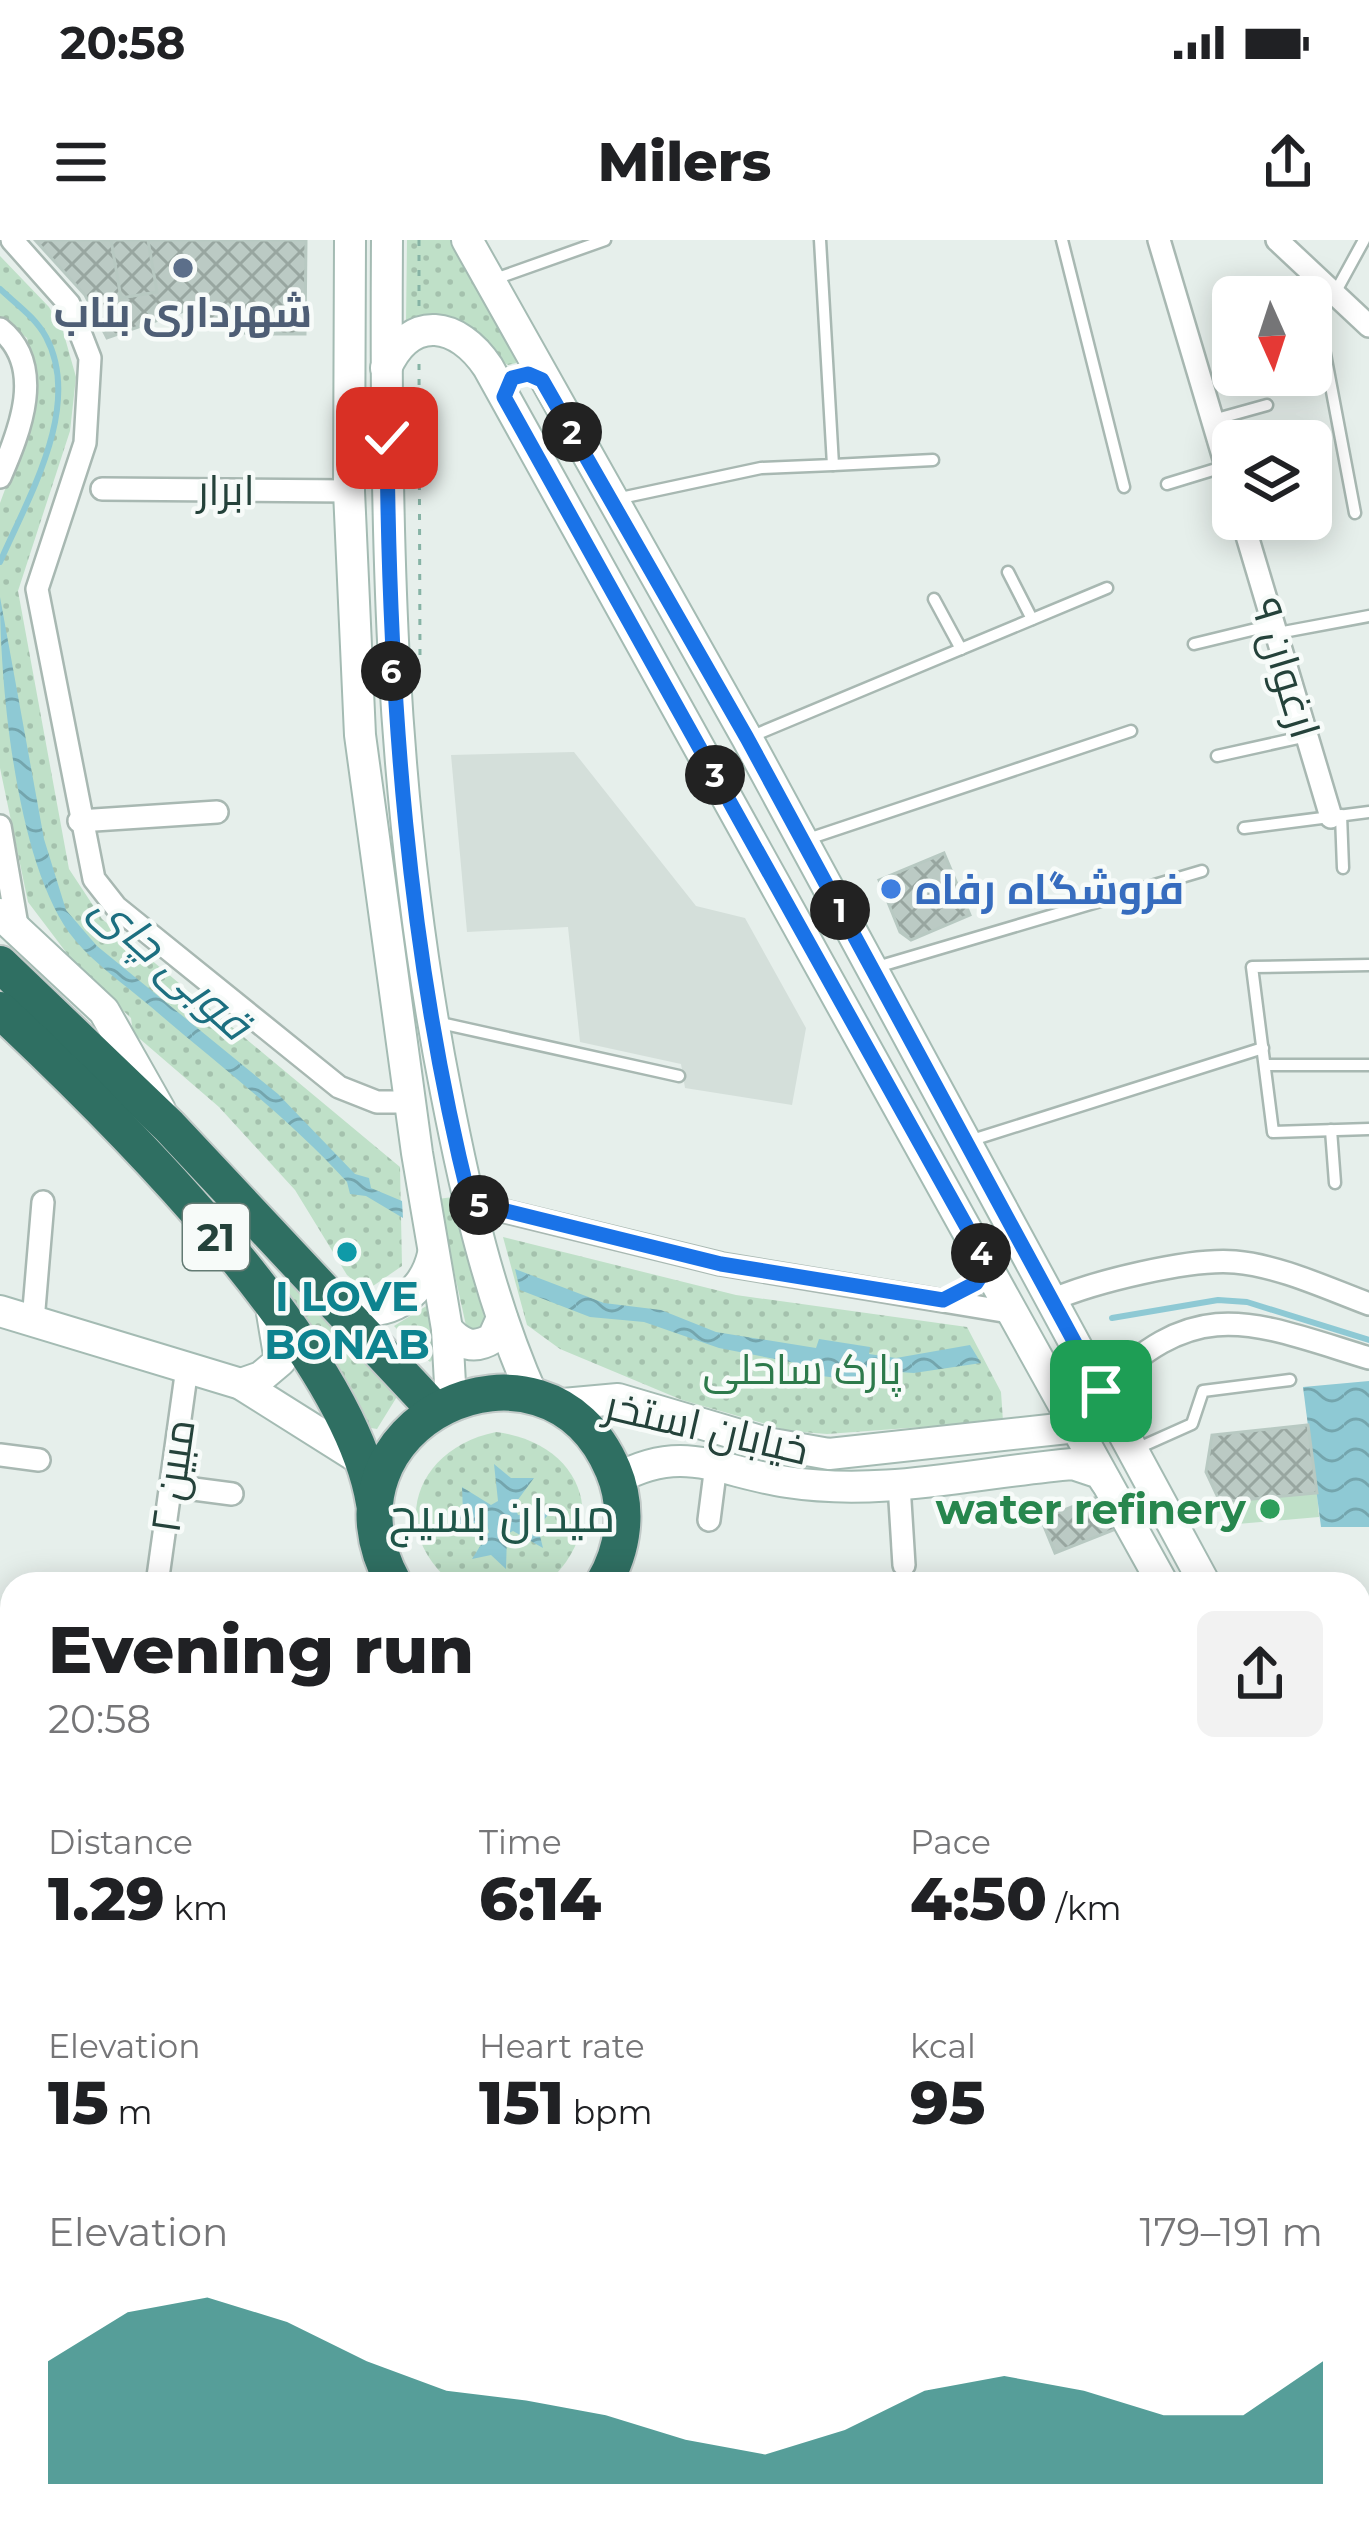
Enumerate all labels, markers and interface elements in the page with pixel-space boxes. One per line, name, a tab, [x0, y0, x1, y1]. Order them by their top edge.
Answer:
text: 20:58	[60, 15, 185, 70]
icon: menu	[48, 129, 114, 195]
text: Milers	[598, 129, 771, 195]
icon: share	[1255, 129, 1321, 195]
marker: شهرداری بناب	[170, 255, 196, 281]
north arrow	[1212, 276, 1332, 396]
map controls	[1212, 276, 1332, 540]
place label: شهرداری بناب	[54, 286, 312, 338]
pin	[336, 387, 438, 489]
pin: 2	[542, 402, 602, 462]
icon: check	[354, 405, 420, 471]
text: 2	[562, 412, 582, 452]
button: layers	[1212, 420, 1332, 540]
street label: ابرار	[195, 464, 255, 516]
street label: ارغوان ۹	[1240, 592, 1332, 744]
pin: 6	[361, 641, 421, 701]
text: 6	[380, 651, 402, 691]
pin: 3	[685, 745, 745, 805]
text: 3	[705, 755, 725, 795]
place label: فروشگاه رفاه	[915, 863, 1184, 915]
marker: فروشگاه رفاه	[878, 876, 904, 902]
water label: قوبی چای	[79, 879, 265, 1054]
pin: 1	[810, 880, 870, 940]
text: 1	[834, 890, 846, 930]
pin: 5	[449, 1175, 509, 1235]
text: 5	[469, 1185, 489, 1225]
road number: 21	[183, 1204, 249, 1270]
pin: 4	[951, 1223, 1011, 1283]
text: 4	[970, 1233, 992, 1273]
marker: I LOVE BONAB	[334, 1239, 360, 1265]
place label: I LOVE BONAB	[264, 1270, 430, 1370]
pin	[1050, 1340, 1152, 1442]
park label: پارک ساحلی	[702, 1343, 902, 1397]
icon: arrive	[1068, 1358, 1134, 1424]
street label: خیابان استخر	[598, 1378, 814, 1476]
street label: مبین ۲	[138, 1416, 206, 1536]
place label: water refinery	[935, 1483, 1247, 1535]
district label: میدان بسیج	[389, 1486, 615, 1548]
marker: water refinery	[1257, 1496, 1283, 1522]
text: Evening run	[48, 1609, 474, 1690]
button: share	[1197, 1611, 1323, 1737]
text: 20:58	[48, 1695, 151, 1743]
text: Distance	[48, 1822, 193, 1862]
text: Time	[479, 1822, 562, 1862]
text: Pace	[910, 1822, 991, 1862]
text: 1.29	[48, 1862, 165, 1935]
text: 6:14	[479, 1862, 601, 1935]
text: 4:50	[910, 1862, 1047, 1935]
text: km	[165, 1888, 228, 1928]
text: /km	[1047, 1888, 1121, 1928]
text: Elevation	[48, 2026, 201, 2066]
text: Heart rate	[479, 2026, 645, 2066]
text: kcal	[910, 2026, 976, 2066]
text: 15	[48, 2066, 109, 2139]
text: 151	[479, 2066, 564, 2139]
text: 95	[910, 2066, 985, 2139]
text: m	[109, 2092, 152, 2132]
text: bpm	[564, 2092, 652, 2132]
text: Elevation	[48, 2208, 228, 2256]
text: 179–191 m	[1140, 2208, 1323, 2256]

